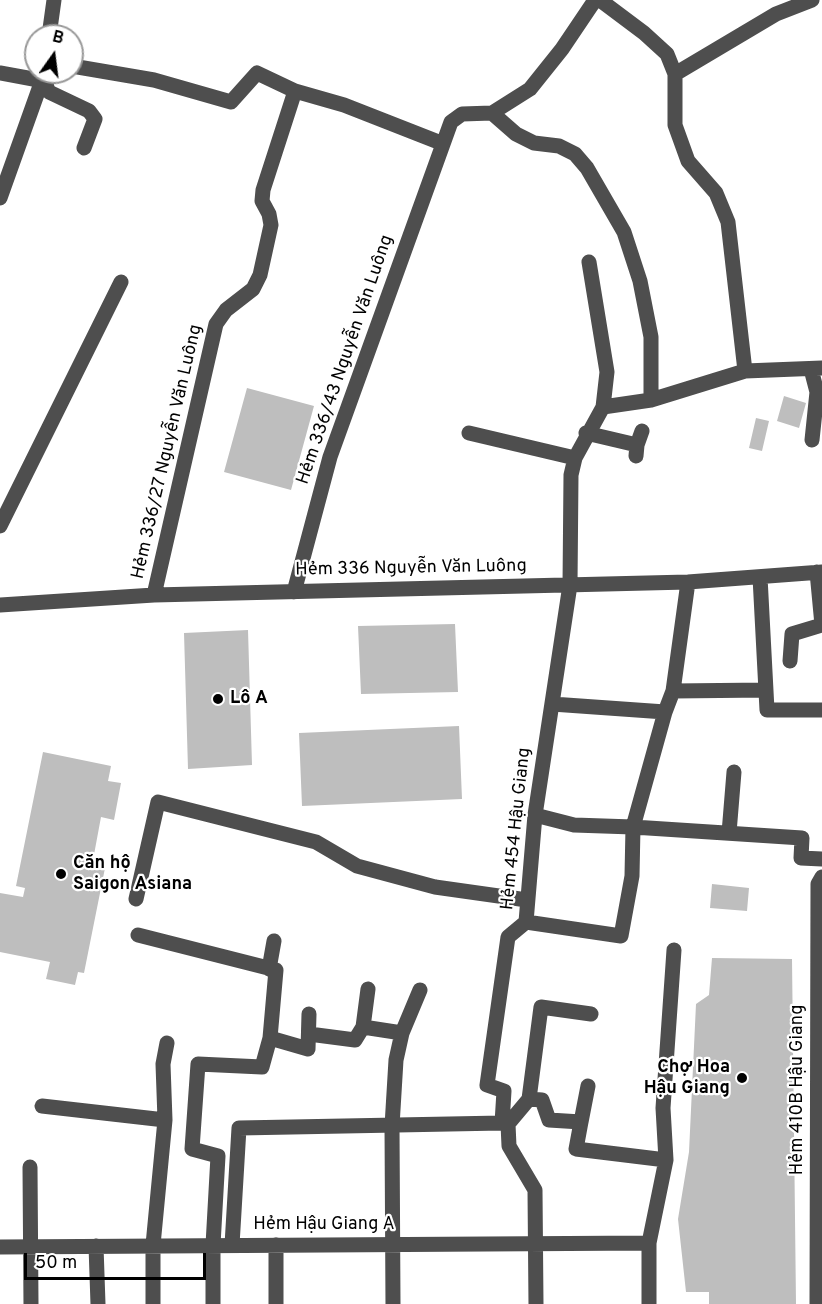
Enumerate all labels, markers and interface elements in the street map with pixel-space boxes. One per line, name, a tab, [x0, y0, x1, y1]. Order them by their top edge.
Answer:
north arrow	[24, 24, 84, 84]
text: B	[50, 27, 66, 50]
street label: Hẻm 336/43 Nguyễn Văn Luông	[293, 232, 399, 488]
street label: Hẻm 336/27 Nguyễn Văn Luông	[128, 323, 208, 581]
street label: Hẻm 336 Nguyễn Văn Luông	[295, 556, 527, 582]
place label: Lô A	[230, 688, 268, 710]
marker: Lô A	[211, 692, 225, 706]
street label: Hẻm 454 Hậu Giang	[498, 747, 536, 911]
place label: Căn hộ Saigon Asiana	[73, 853, 192, 896]
marker: Căn hộ Saigon Asiana	[54, 867, 68, 881]
street label: Hẻm 410B Hậu Giang	[787, 1005, 809, 1175]
place label: Chợ Hoa Hậu Giang	[644, 1057, 730, 1100]
marker: Chợ Hoa Hậu Giang	[735, 1071, 749, 1085]
street label: Hẻm Hậu Giang A	[253, 1214, 395, 1236]
scale bar	[27, 1241, 208, 1279]
text: 50 m	[35, 1252, 77, 1275]

